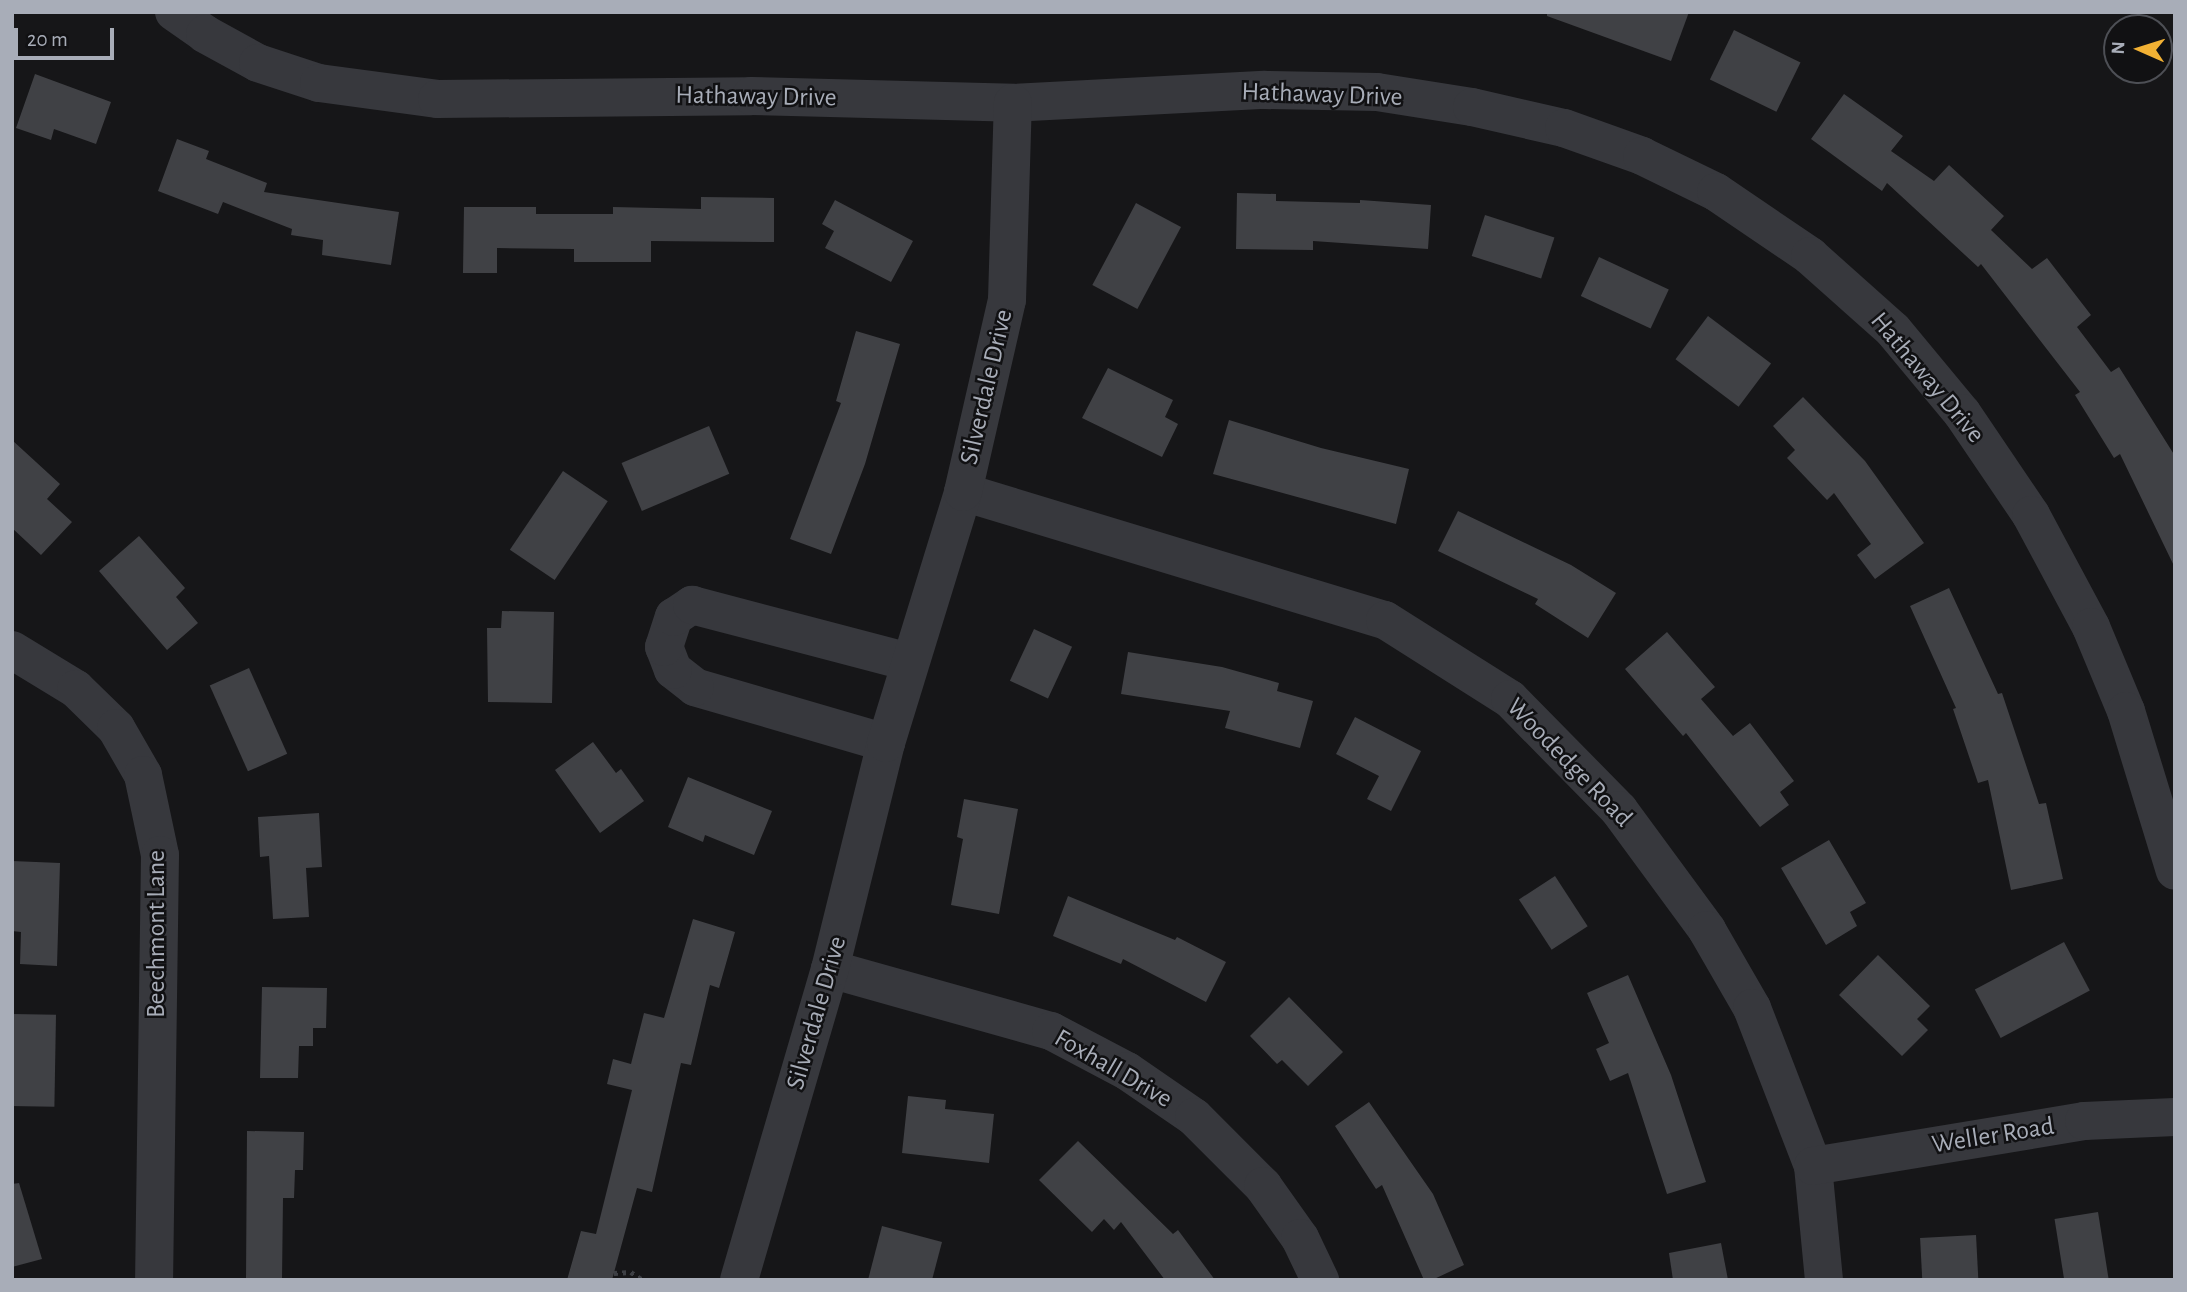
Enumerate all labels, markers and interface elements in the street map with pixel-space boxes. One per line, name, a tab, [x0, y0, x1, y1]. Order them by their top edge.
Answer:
scale bar	[18, 14, 117, 58]
north arrow	[2103, 14, 2173, 84]
text: 20 m	[27, 29, 68, 50]
text: N	[2109, 41, 2128, 55]
street label: Hathaway Drive	[1241, 77, 1403, 113]
street label: Hathaway Drive	[675, 80, 837, 114]
street label: Silverdale Drive	[954, 306, 1020, 468]
street label: Hathaway Drive	[1863, 306, 1991, 450]
street label: Woodedge Road	[1500, 692, 1638, 834]
street label: Beechmont Lane	[141, 850, 173, 1018]
street label: Silverdale Drive	[780, 933, 854, 1093]
street label: Foxhall Drive	[1049, 1023, 1177, 1115]
street label: Weller Road	[1930, 1111, 2056, 1161]

